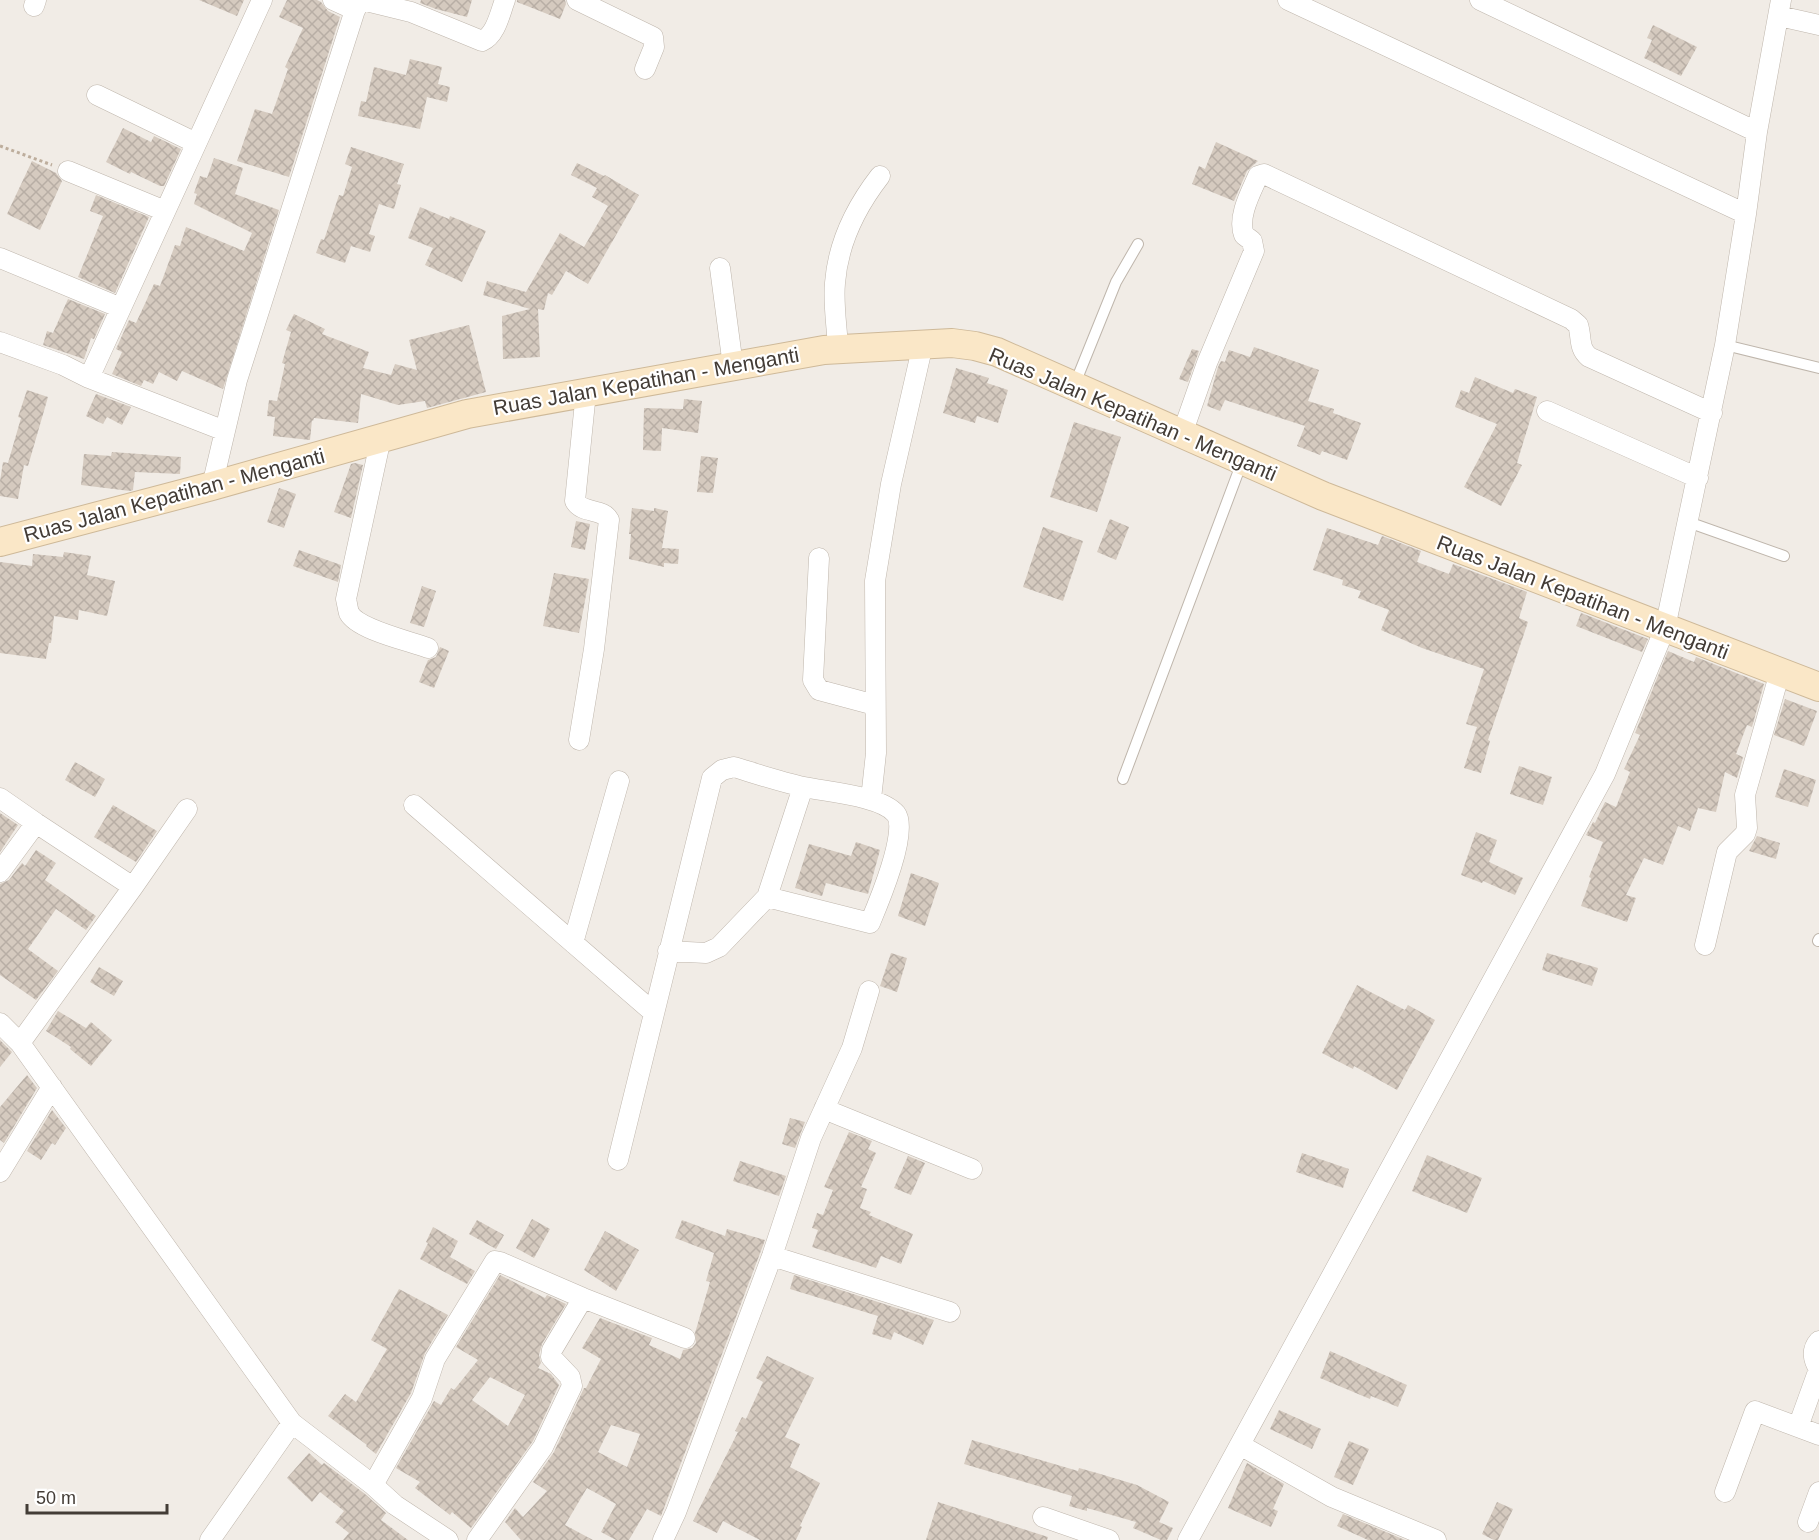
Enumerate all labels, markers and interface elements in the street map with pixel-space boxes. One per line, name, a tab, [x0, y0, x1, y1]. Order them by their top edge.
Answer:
street label: Ruas Jalan Kepatihan - Menganti	[491, 343, 801, 419]
street label: Ruas Jalan Kepatihan - Menganti	[986, 343, 1280, 485]
street label: Ruas Jalan Kepatihan - Menganti	[21, 444, 327, 546]
street label: Ruas Jalan Kepatihan - Menganti	[1434, 531, 1732, 663]
scale bar	[27, 1477, 166, 1515]
text: 50 m	[36, 1488, 76, 1508]

